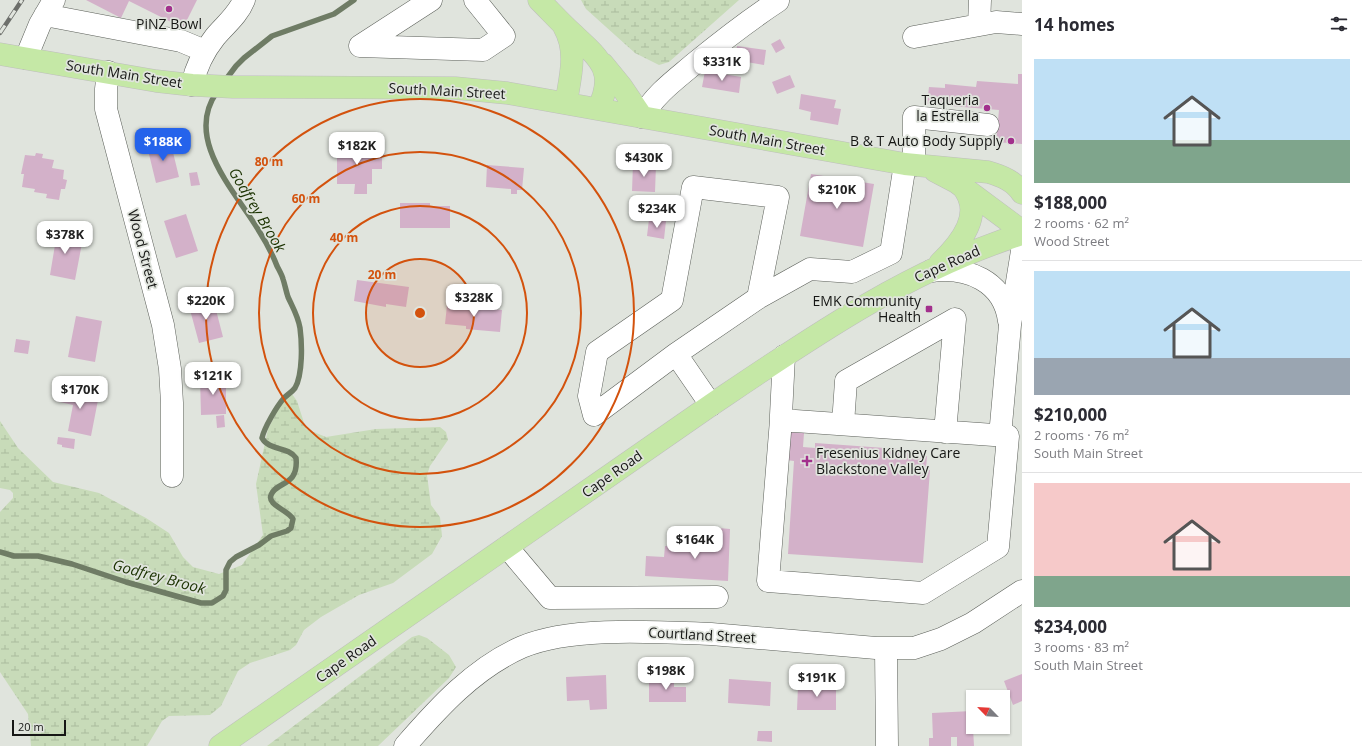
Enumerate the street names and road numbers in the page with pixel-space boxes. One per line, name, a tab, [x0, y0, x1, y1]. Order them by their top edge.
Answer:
street label: South Main Street	[65, 55, 183, 92]
street label: South Main Street	[388, 78, 506, 103]
street label: South Main Street	[708, 120, 826, 159]
street label: Wood Street	[124, 207, 163, 290]
street label: Cape Road	[911, 241, 983, 286]
street label: Cape Road	[578, 446, 646, 501]
street label: Courtland Street	[648, 622, 756, 647]
street label: Cape Road	[312, 631, 380, 686]

